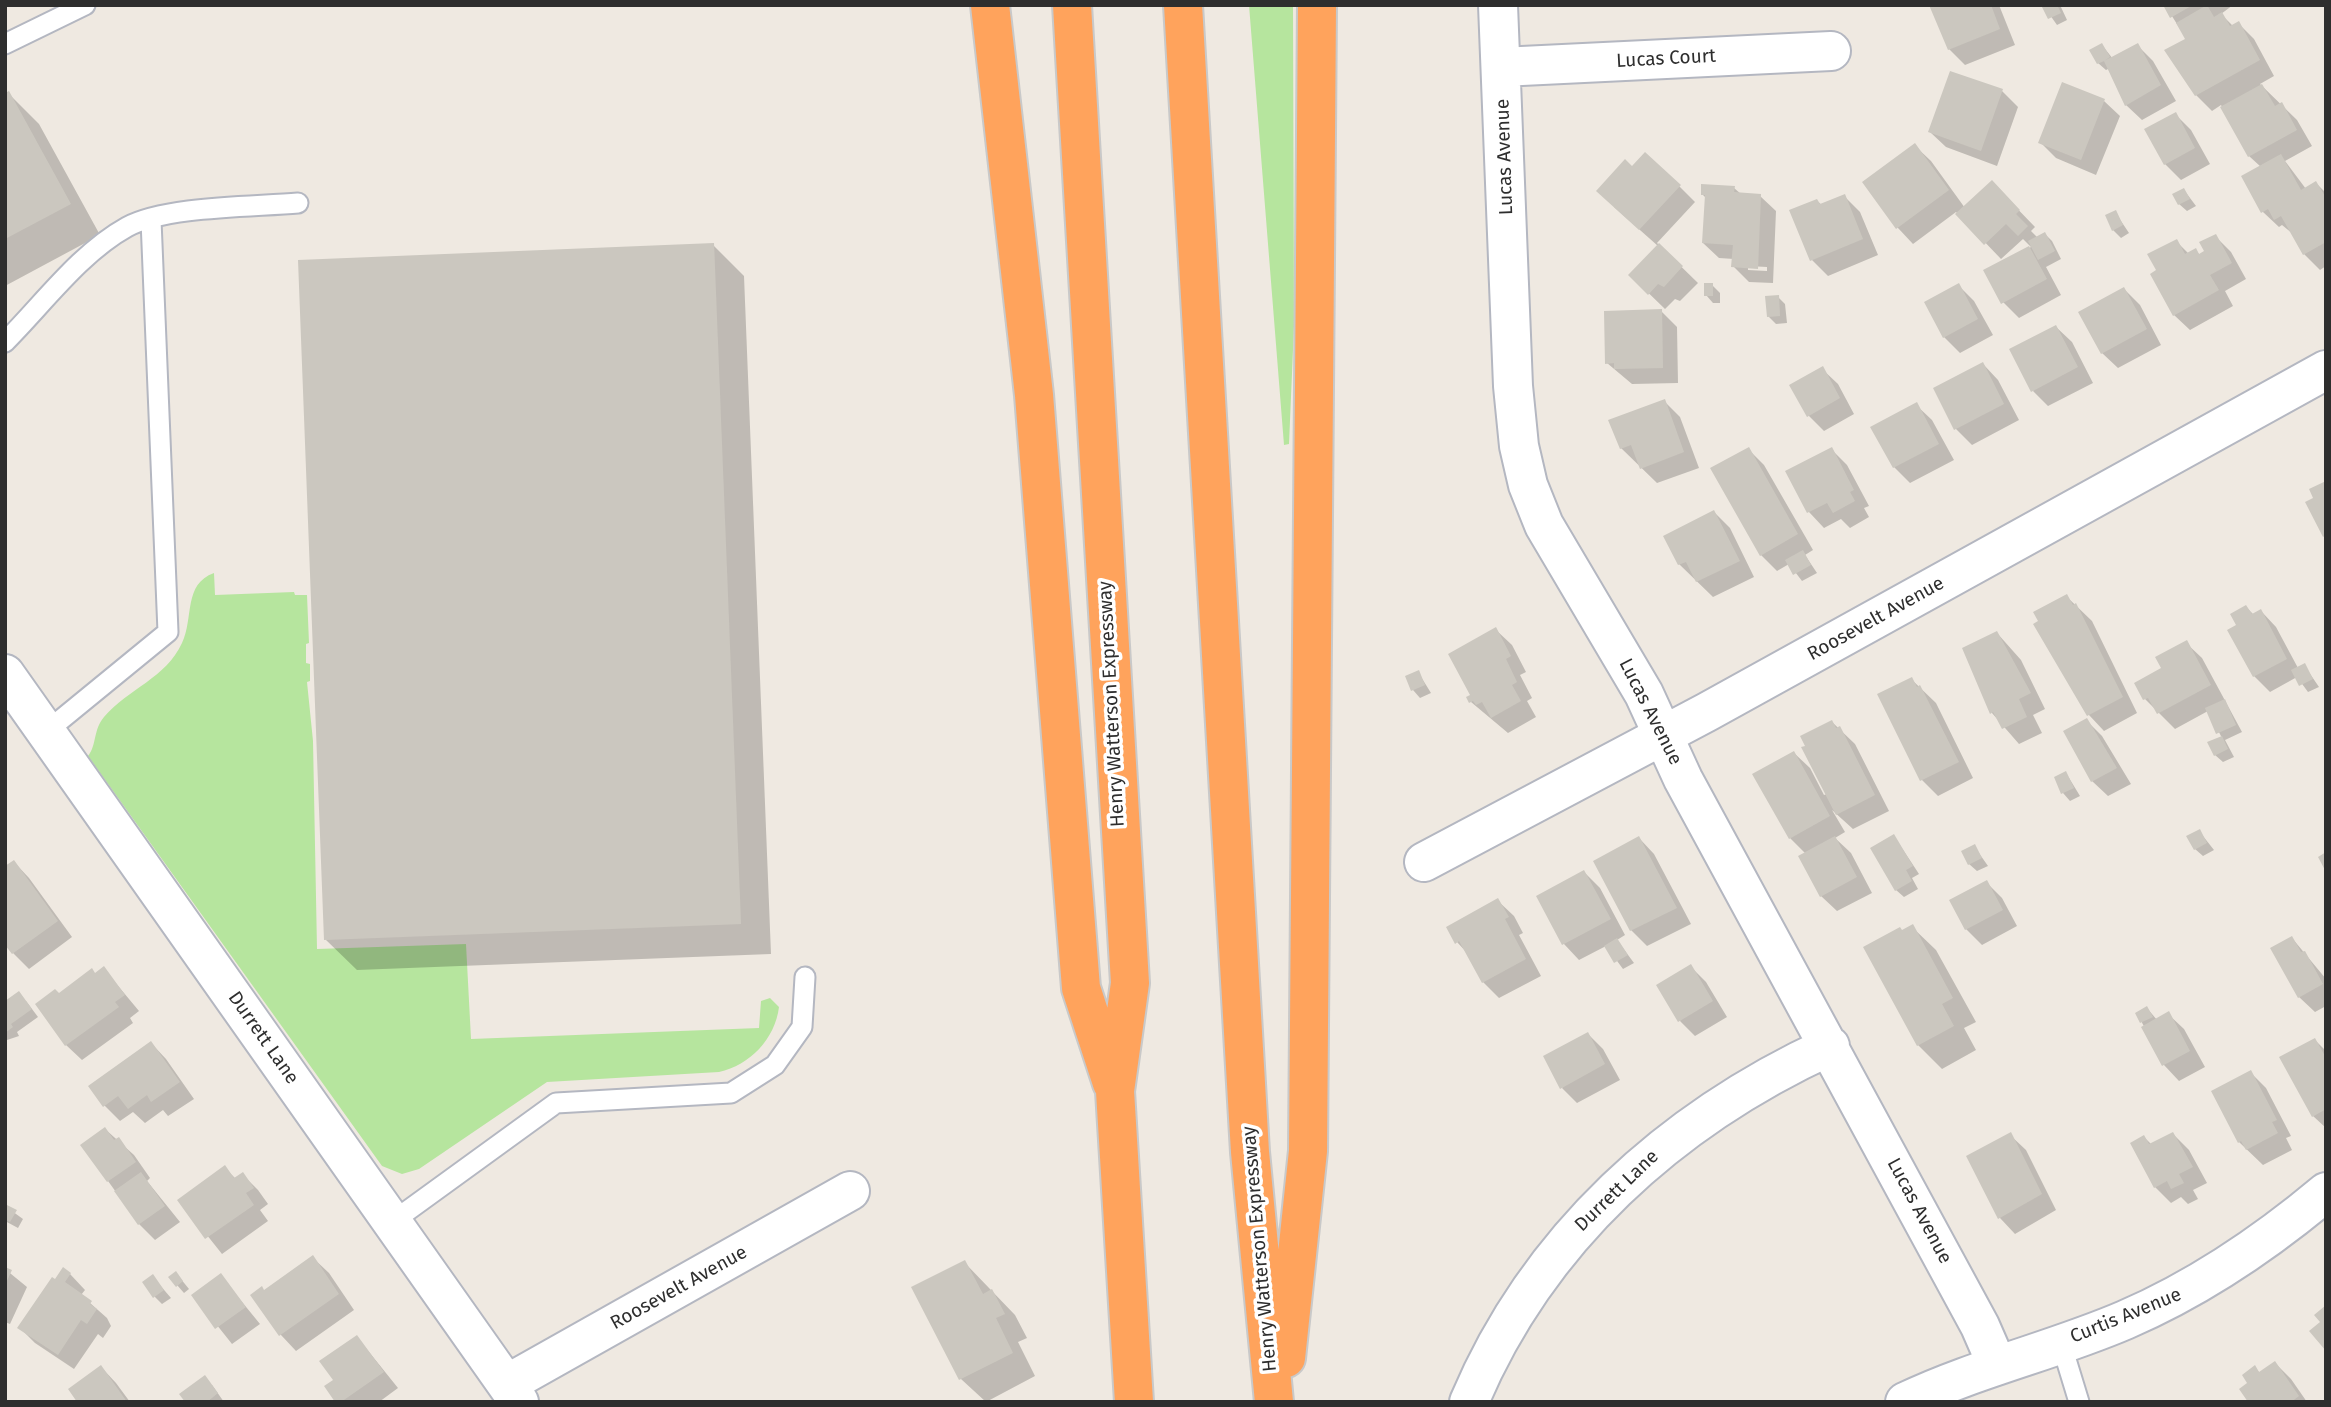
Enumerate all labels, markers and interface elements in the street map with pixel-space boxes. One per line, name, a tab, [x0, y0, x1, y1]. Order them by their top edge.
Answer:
street label: Lucas Court	[1616, 45, 1716, 73]
street label: Lucas Avenue	[1492, 99, 1518, 215]
street label: Roosevelt Avenue	[1804, 572, 1948, 666]
street label: Henry Watterson Expressway	[1094, 580, 1130, 828]
street label: Lucas Avenue	[1613, 655, 1687, 769]
street label: Durrett Lane	[223, 987, 303, 1089]
street label: Henry Watterson Expressway	[1238, 1125, 1282, 1373]
street label: Durrett Lane	[1570, 1145, 1664, 1237]
street label: Lucas Avenue	[1882, 1154, 1956, 1268]
street label: Roosevelt Avenue	[607, 1241, 751, 1335]
street label: Curtis Avenue	[2067, 1283, 2185, 1349]

